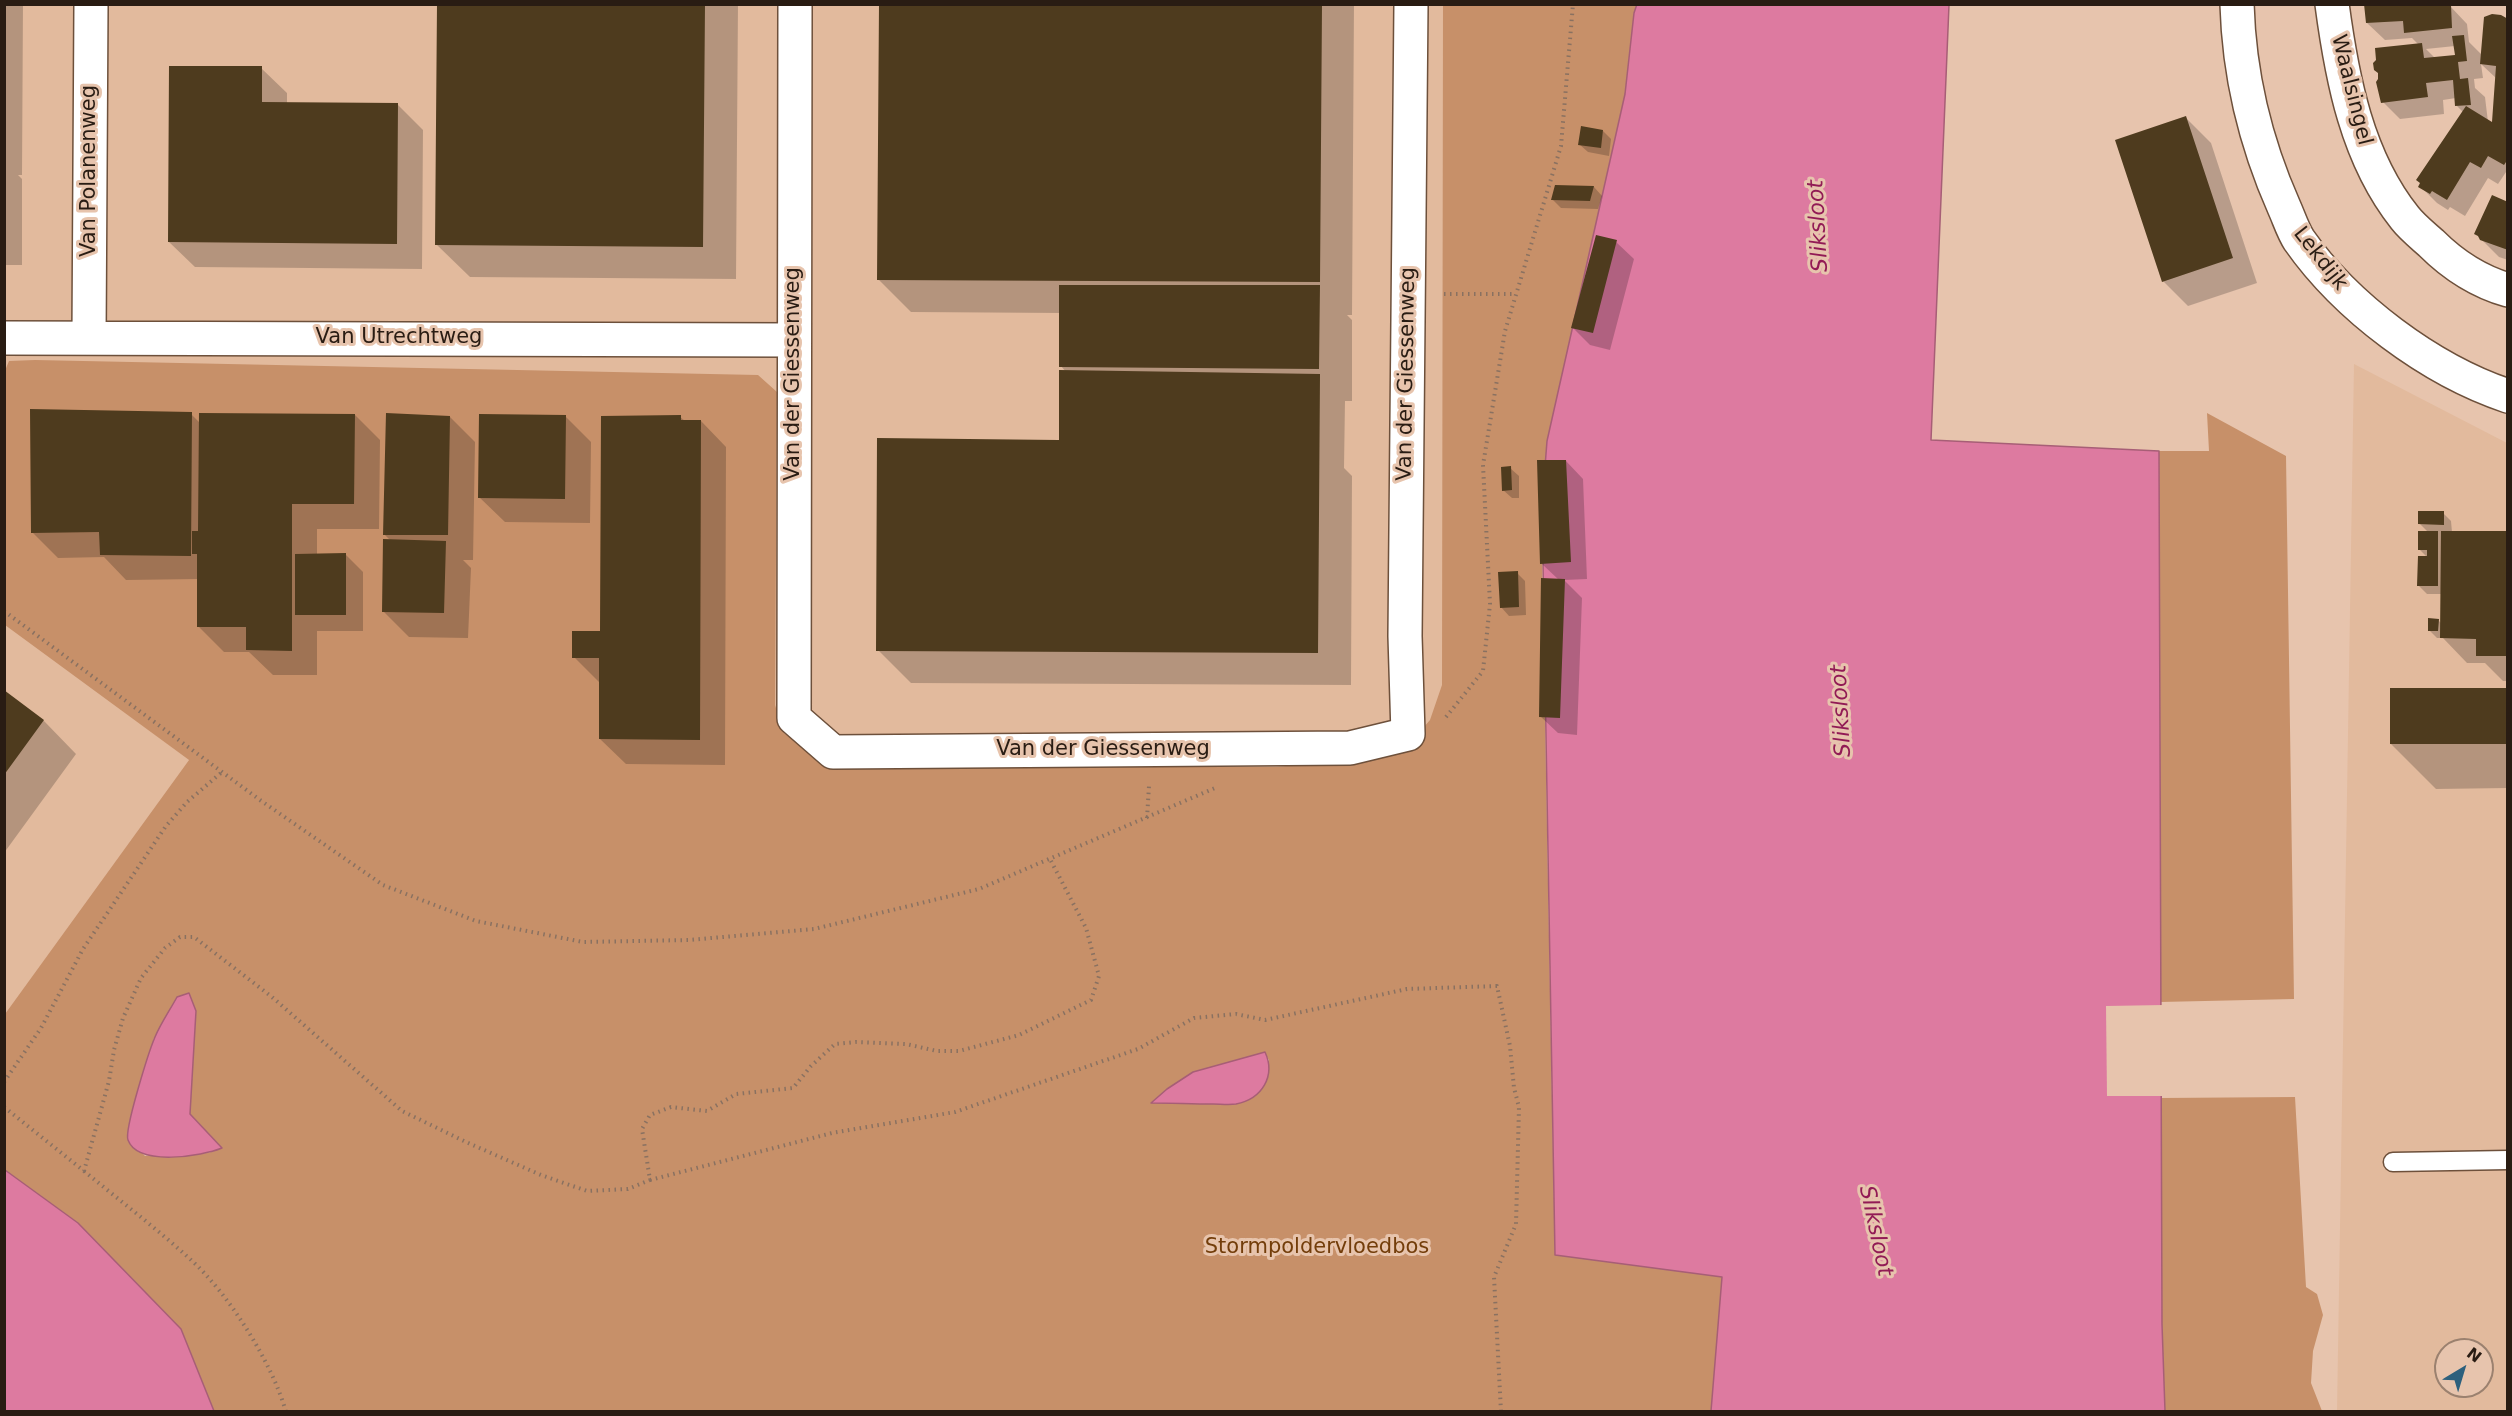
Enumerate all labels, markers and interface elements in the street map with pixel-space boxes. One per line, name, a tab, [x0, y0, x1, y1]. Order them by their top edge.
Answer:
street label: Waalsingel	[2325, 32, 2377, 148]
street label: Van Polanenweg	[77, 85, 103, 257]
water label: Sliksloot	[1803, 179, 1835, 273]
street label: Lekdijk	[2287, 222, 2353, 296]
street label: Van der Giessenweg	[781, 267, 807, 481]
street label: Van der Giessenweg	[1393, 267, 1421, 481]
street label: Van Utrechtweg	[316, 325, 482, 351]
water label: Sliksloot	[1826, 664, 1858, 758]
street label: Van der Giessenweg	[996, 737, 1210, 763]
water label: Sliksloot	[1853, 1183, 1897, 1279]
park label: Stormpoldervloedbos	[1205, 1235, 1429, 1261]
north arrow	[2434, 1338, 2494, 1398]
text: N	[2463, 1343, 2485, 1367]

